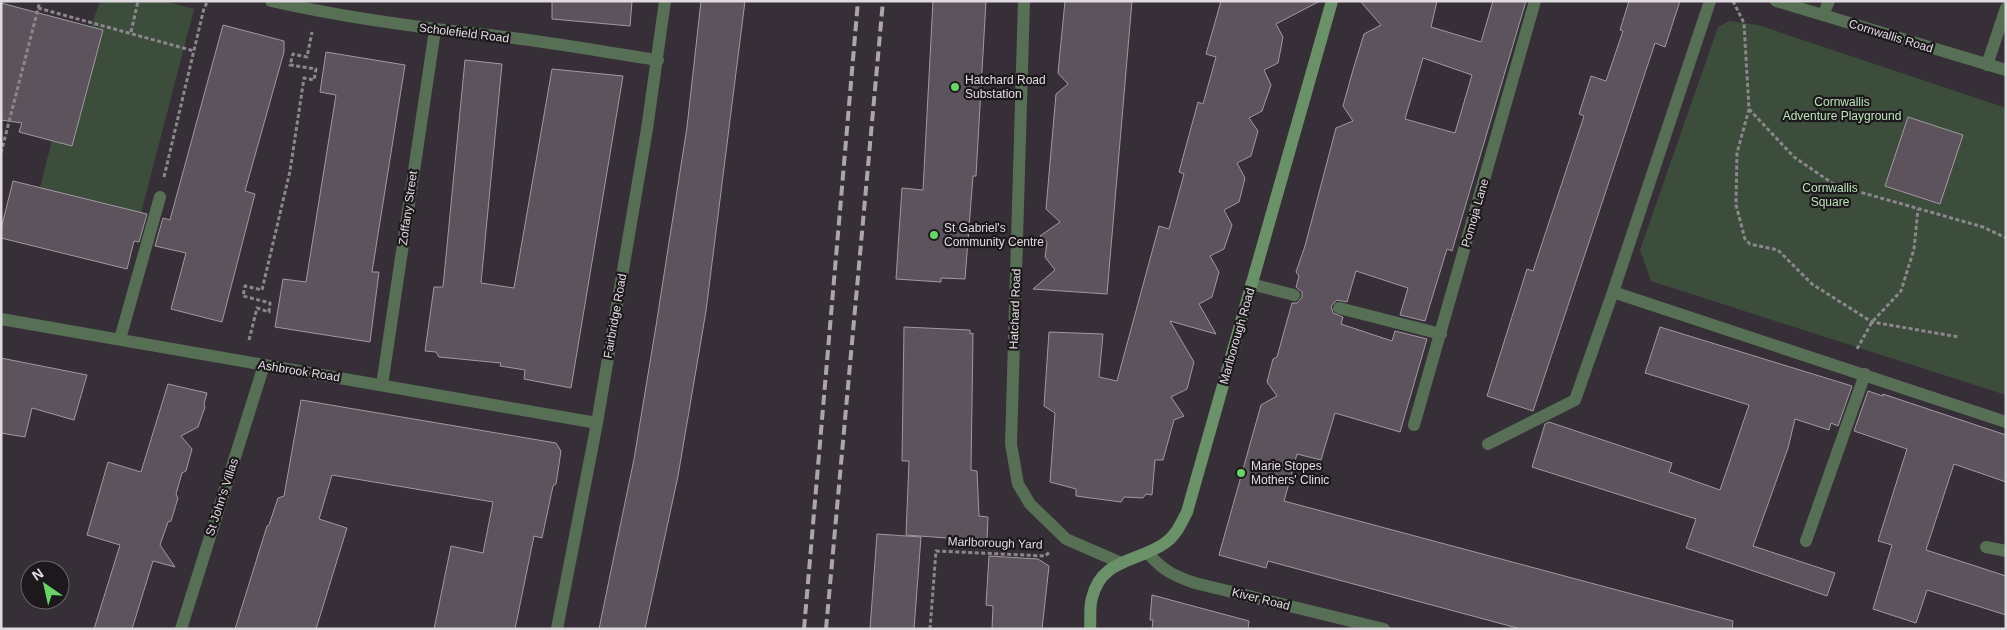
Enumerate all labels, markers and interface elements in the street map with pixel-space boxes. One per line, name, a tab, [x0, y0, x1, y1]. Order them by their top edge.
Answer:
street label: Cornwallis Road	[1847, 17, 1935, 55]
street label: Scholefield Road	[418, 21, 510, 45]
place label: Hatchard Road Substation	[965, 73, 1046, 101]
marker: Hatchard Road Substation	[949, 81, 961, 93]
park label: Cornwallis Adventure Playground	[1783, 95, 1901, 123]
street label: Zoffany Street	[396, 169, 420, 246]
street label: Pomoja Lane	[1459, 177, 1492, 249]
park label: Cornwallis Square	[1802, 181, 1858, 209]
place label: St Gabriel's Community Centre	[944, 221, 1044, 249]
marker: St Gabriel's Community Centre	[928, 229, 940, 241]
street label: Hatchard Road	[1007, 268, 1023, 350]
street label: Fairbridge Road	[601, 272, 629, 360]
street label: Marlborough Road	[1217, 286, 1257, 386]
street label: Ashbrook Road	[257, 358, 341, 384]
street label: St John's Villas	[203, 456, 241, 538]
place label: Marie Stopes Mothers' Clinic	[1251, 459, 1329, 487]
marker: Marie Stopes Mothers' Clinic	[1235, 467, 1247, 479]
street label: Marlborough Yard	[947, 534, 1043, 552]
north arrow	[20, 560, 70, 610]
text: N	[29, 565, 46, 584]
street label: Kiver Road	[1231, 585, 1291, 613]

